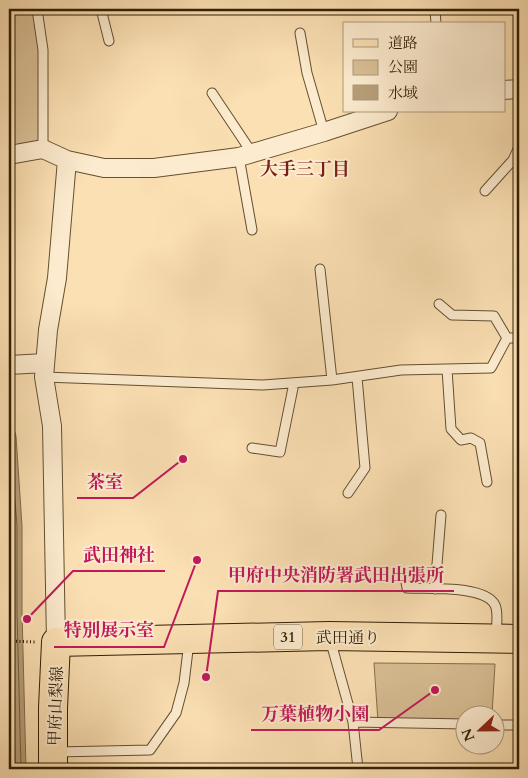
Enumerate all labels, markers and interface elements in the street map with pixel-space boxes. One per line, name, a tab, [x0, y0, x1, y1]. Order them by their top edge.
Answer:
legend	[343, 22, 506, 112]
text: 道路	[388, 33, 418, 53]
text: 公園	[388, 57, 418, 77]
text: 水域	[388, 83, 418, 103]
district label: 大手三丁目	[260, 157, 350, 182]
callout: 茶室	[77, 465, 133, 498]
text: 茶室	[87, 470, 123, 495]
callout: 武田神社	[73, 538, 165, 571]
text: 武田神社	[83, 543, 155, 568]
callout: 甲府中央消防署武田出張所	[218, 558, 454, 591]
text: 甲府中央消防署武田出張所	[228, 563, 444, 588]
callout: 特別展示室	[54, 614, 164, 647]
text: 特別展示室	[64, 618, 154, 643]
road number: 31	[274, 624, 302, 650]
street label: 武田通り	[316, 627, 380, 649]
street label: 甲府山梨線	[44, 666, 68, 746]
callout: 万葉植物小園	[251, 697, 379, 730]
text: 万葉植物小園	[261, 702, 369, 727]
north arrow	[456, 706, 506, 756]
text: N	[457, 725, 479, 744]

